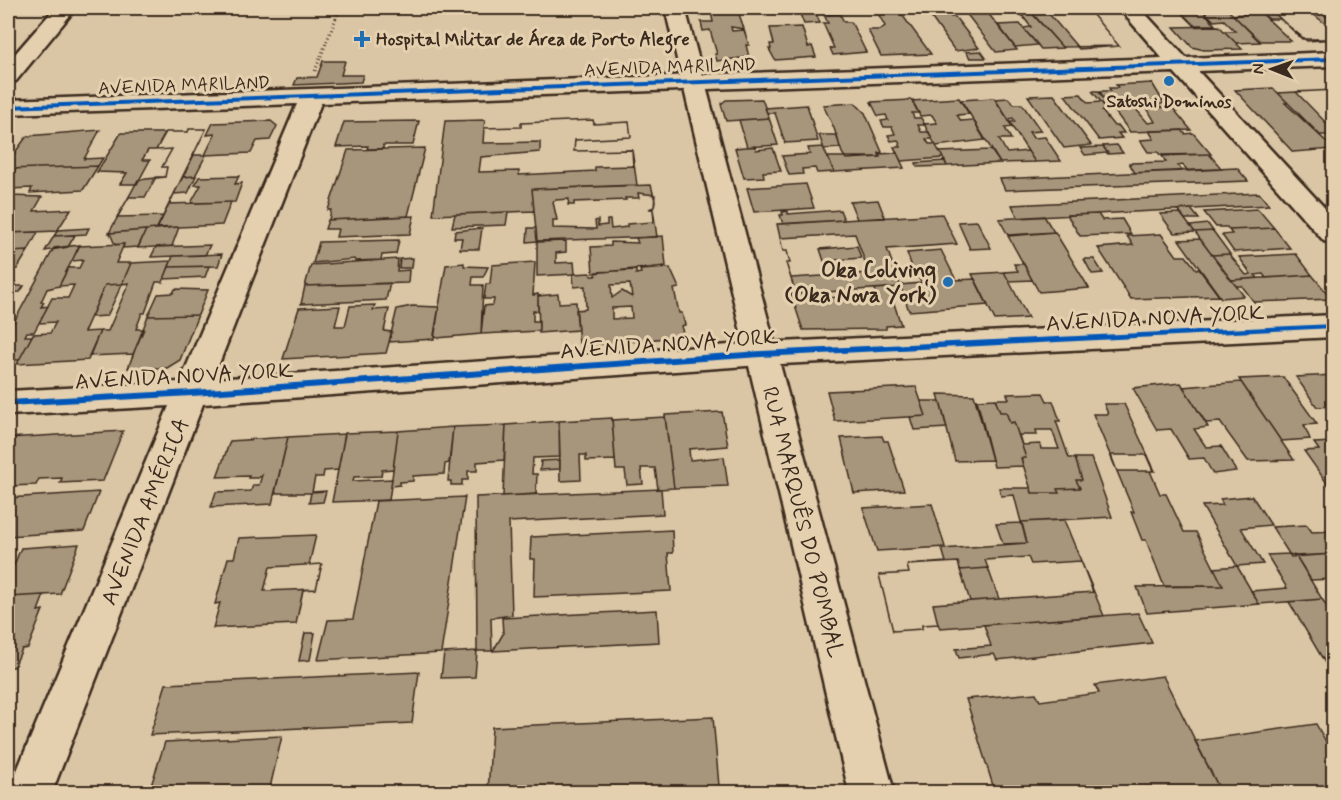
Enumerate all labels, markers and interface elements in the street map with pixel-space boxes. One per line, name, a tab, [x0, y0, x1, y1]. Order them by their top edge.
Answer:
place label: Hospital Militar de Área de Porto Alegre	[376, 28, 690, 54]
marker: Hospital Militar de Área de Porto Alegre	[353, 30, 371, 48]
north arrow	[1242, 39, 1302, 99]
street label: AVENIDA MARILAND	[584, 53, 756, 83]
text: N	[1248, 63, 1269, 74]
street label: AVENIDA MARILAND	[98, 71, 270, 101]
marker: Satoshi Dominos	[1162, 74, 1176, 88]
place label: Satoshi Dominos	[1106, 90, 1232, 114]
place label: Oka Coliving (Oka Nova York)	[785, 257, 936, 310]
marker: Oka Coliving (Oka Nova York)	[941, 275, 955, 289]
street label: AVENIDA NOVA YORK	[1045, 299, 1265, 339]
street label: AVENIDA NOVA YORK	[559, 323, 779, 367]
street label: AVENIDA NOVA YORK	[74, 357, 294, 397]
street label: RUA MARQUÊS DO POMBAL	[755, 384, 850, 661]
street label: AVENIDA AMÉRICA	[95, 414, 196, 609]

